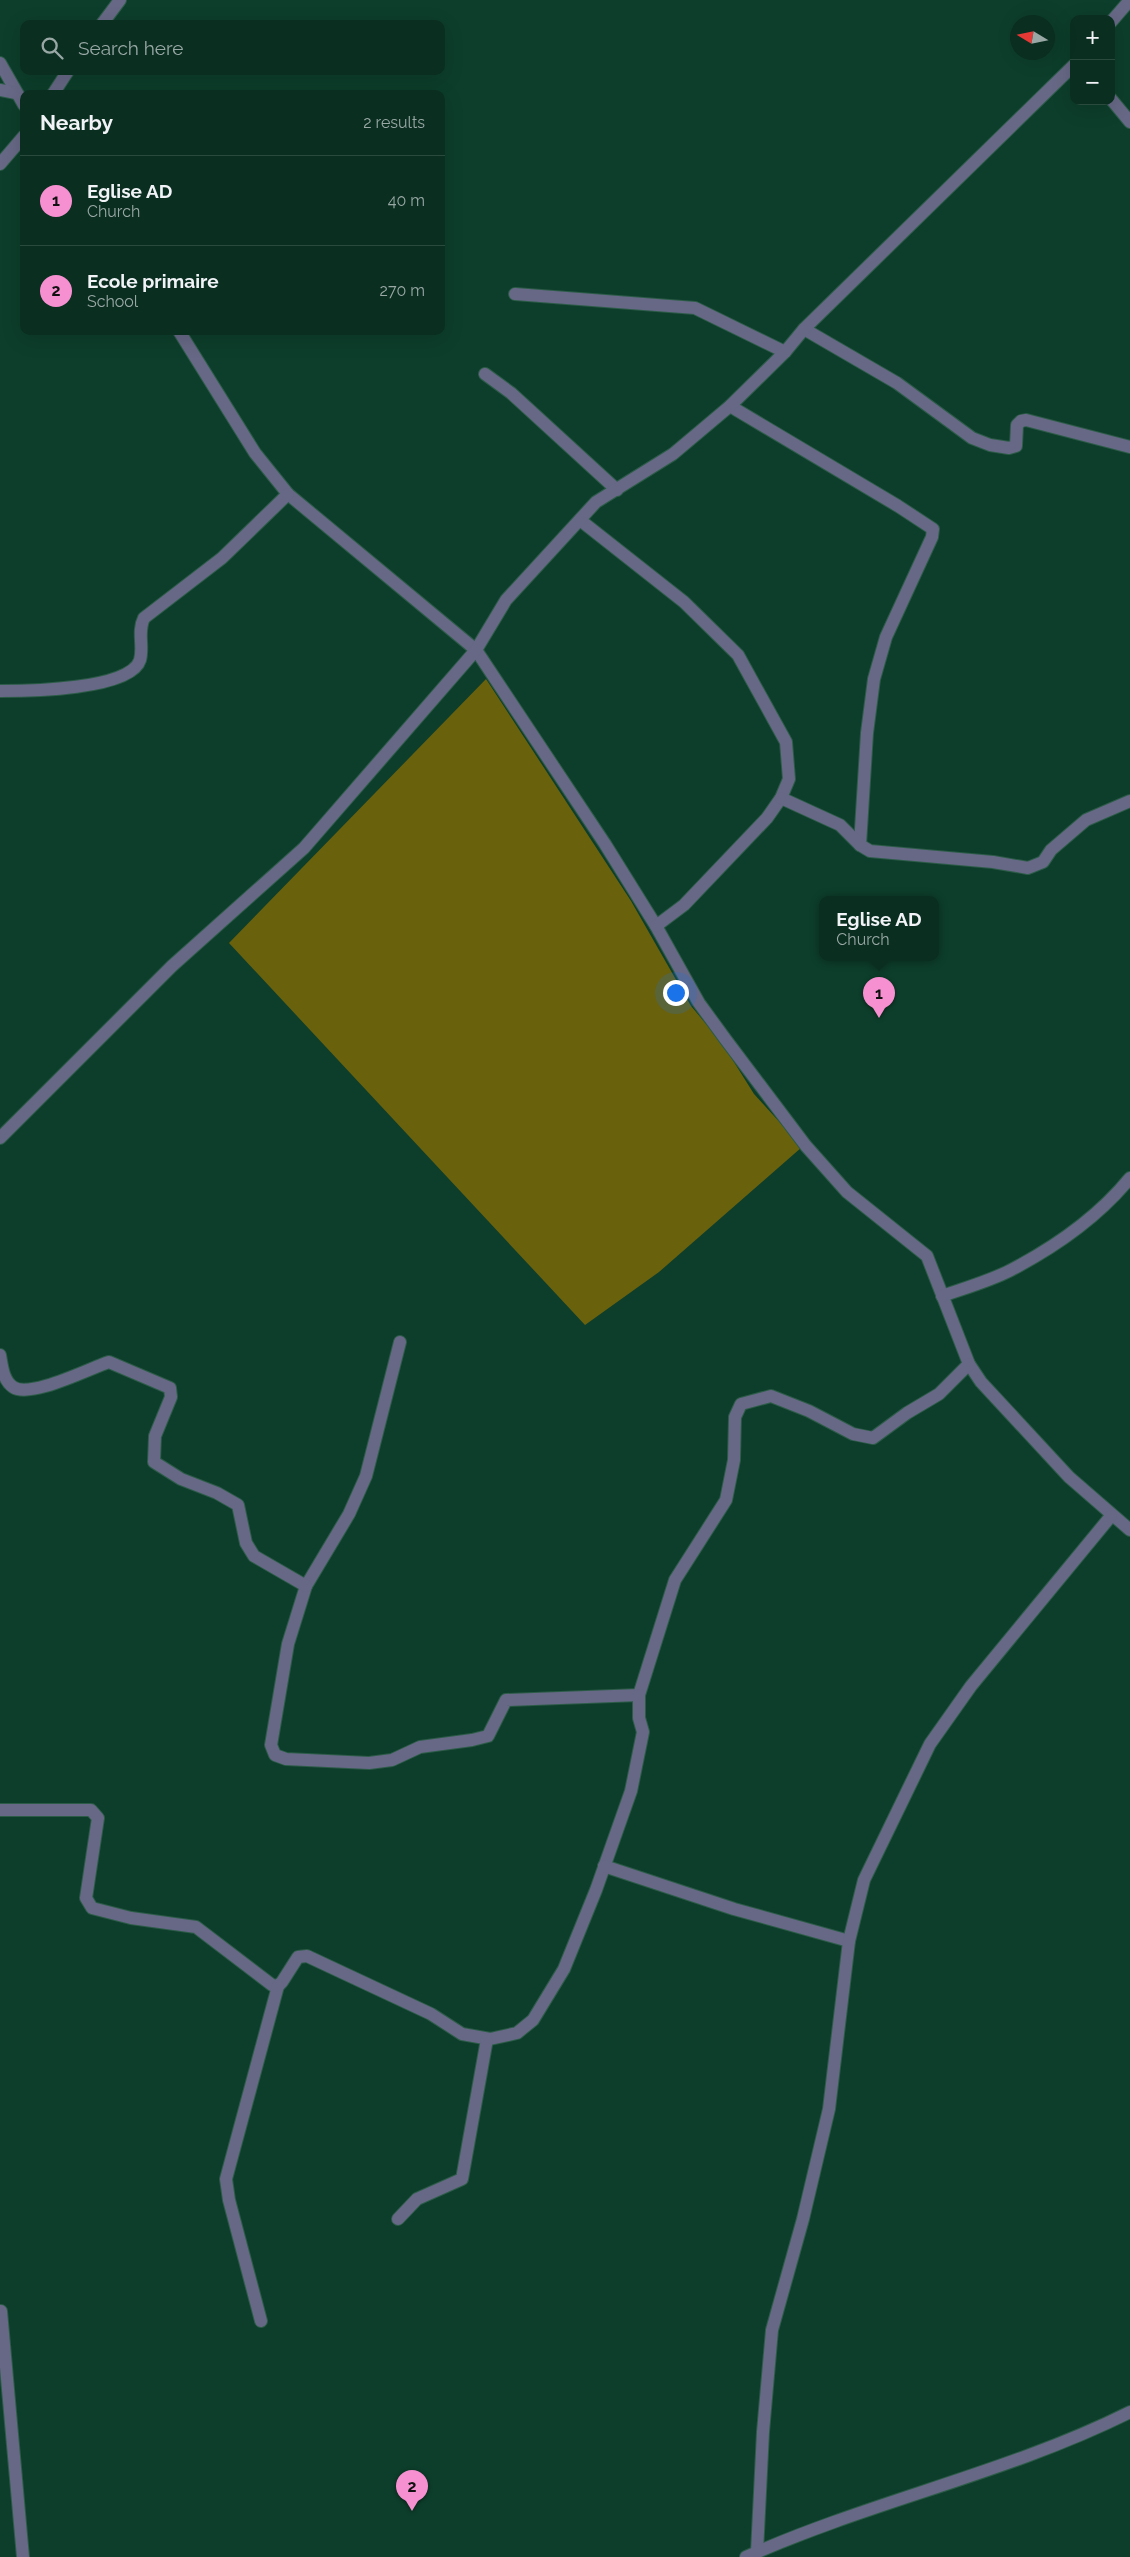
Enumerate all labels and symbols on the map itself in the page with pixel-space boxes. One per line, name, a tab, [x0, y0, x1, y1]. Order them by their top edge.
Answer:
north arrow	[1010, 15, 1055, 60]
pin: 1	[863, 977, 895, 1018]
your location	[663, 980, 689, 1006]
pin: 2	[396, 2470, 428, 2511]

